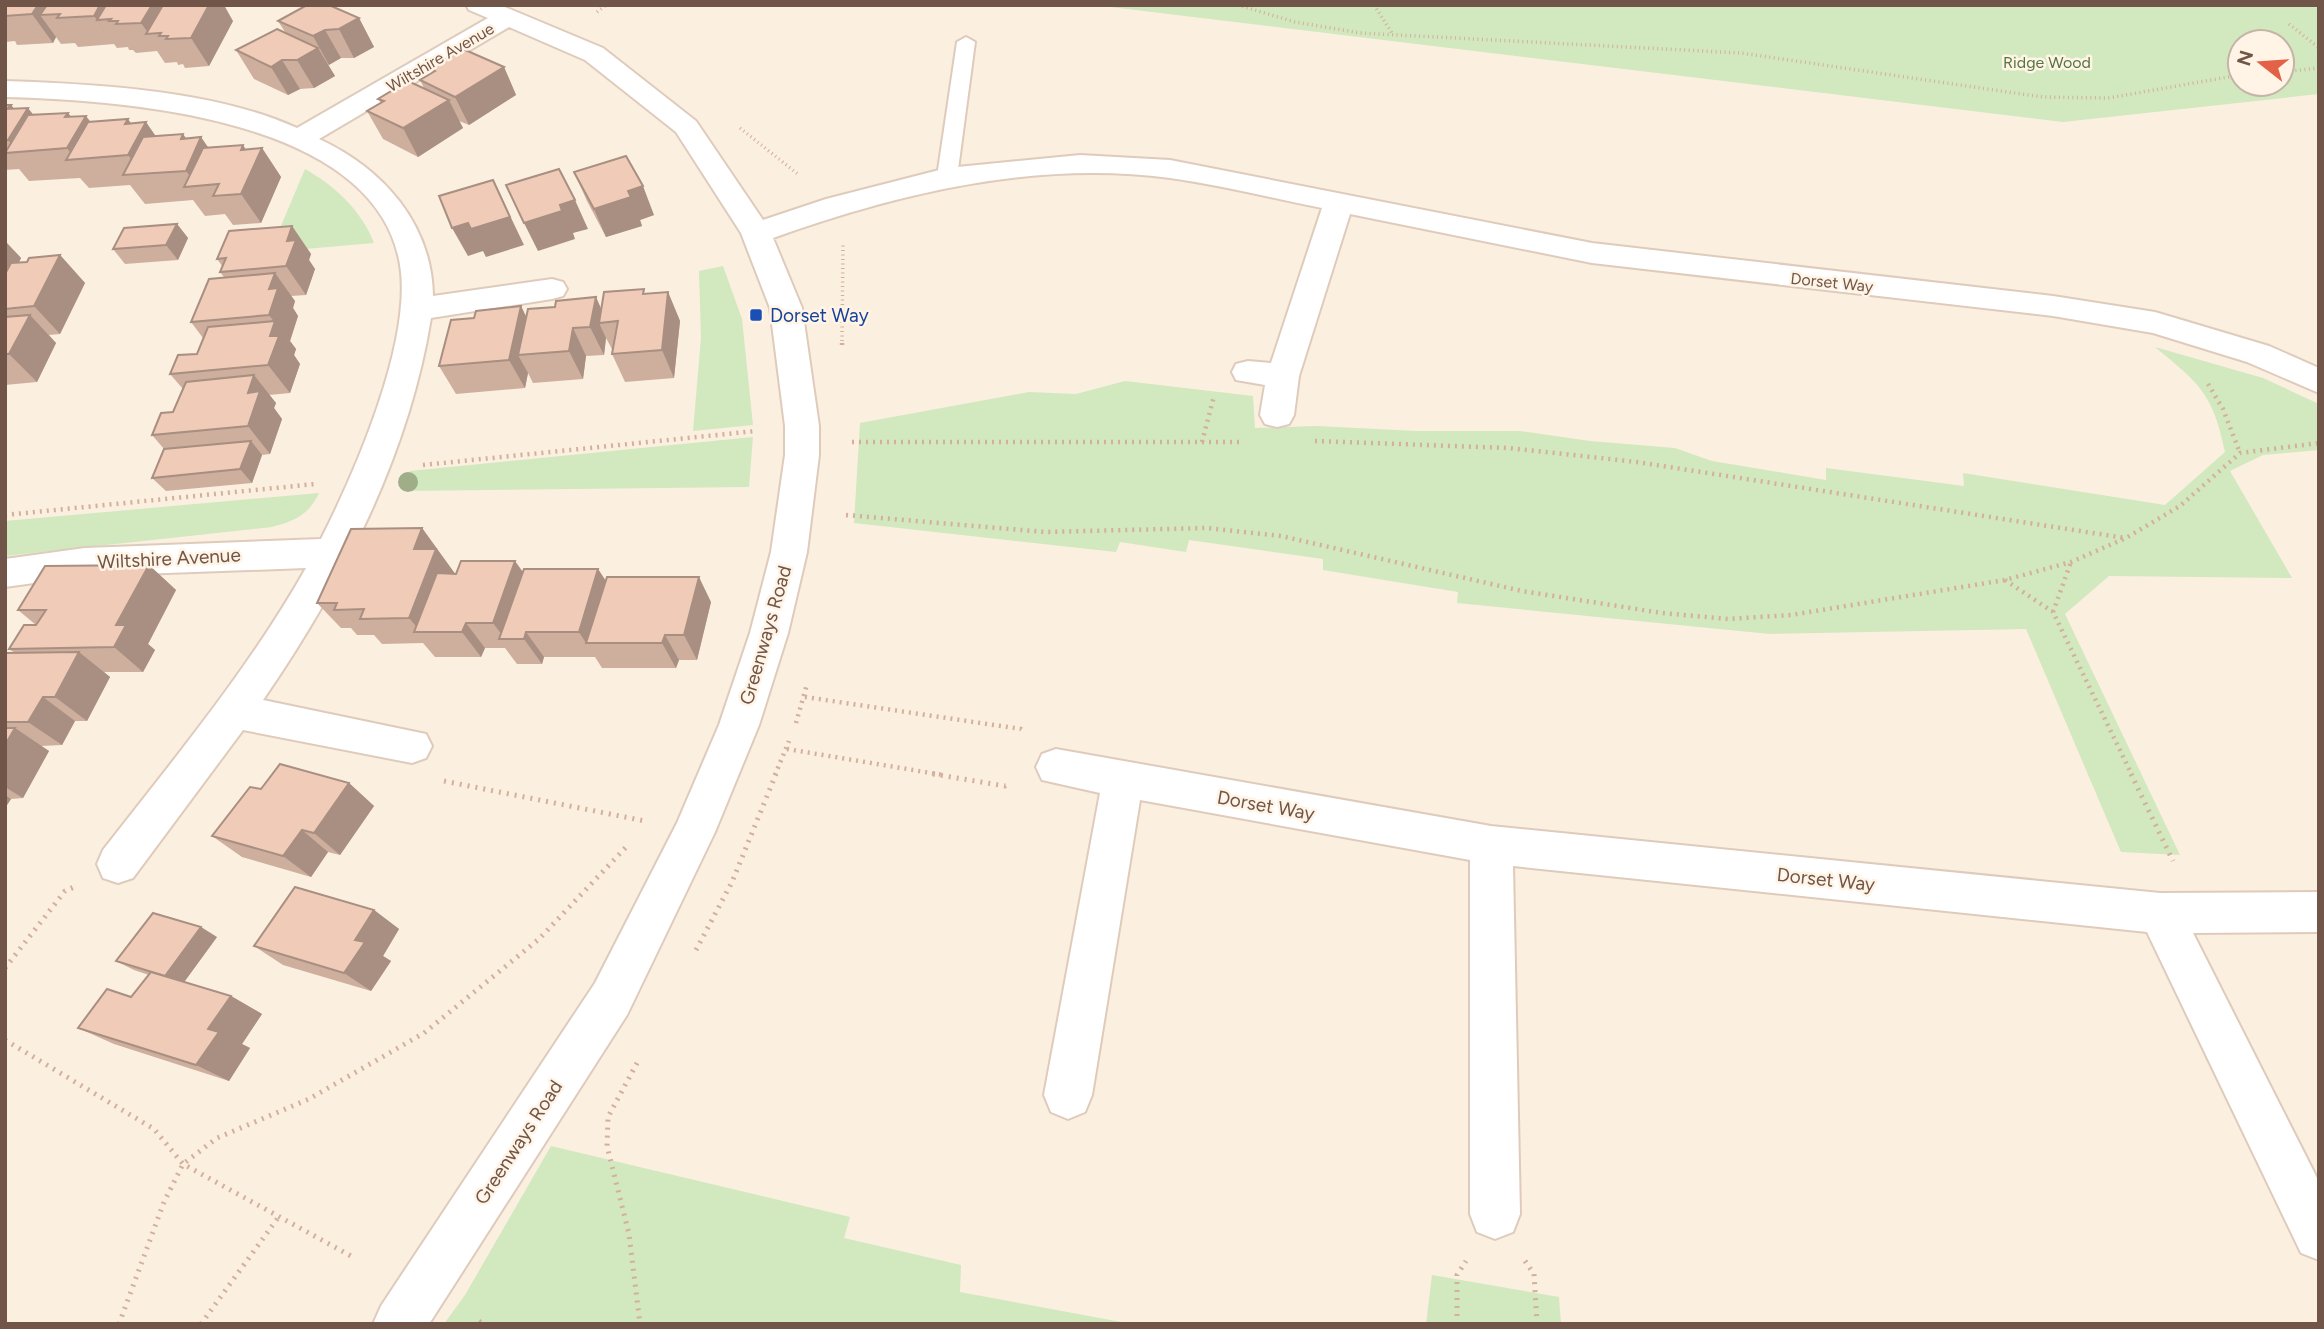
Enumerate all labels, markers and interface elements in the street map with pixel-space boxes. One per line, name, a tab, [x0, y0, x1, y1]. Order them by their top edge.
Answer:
street label: Wiltshire Avenue	[383, 19, 498, 96]
north arrow	[2226, 28, 2296, 98]
text: N	[2232, 48, 2258, 69]
park label: Ridge Wood	[2003, 53, 2091, 72]
street label: Dorset Way	[1790, 269, 1875, 296]
place label: Dorset Way	[770, 304, 869, 327]
marker: Dorset Way	[748, 307, 764, 323]
street label: Wiltshire Avenue	[97, 543, 241, 574]
street label: Greenways Road	[735, 563, 796, 707]
street label: Dorset Way	[1215, 786, 1316, 825]
street label: Dorset Way	[1776, 863, 1876, 896]
street label: Greenways Road	[470, 1076, 567, 1209]

